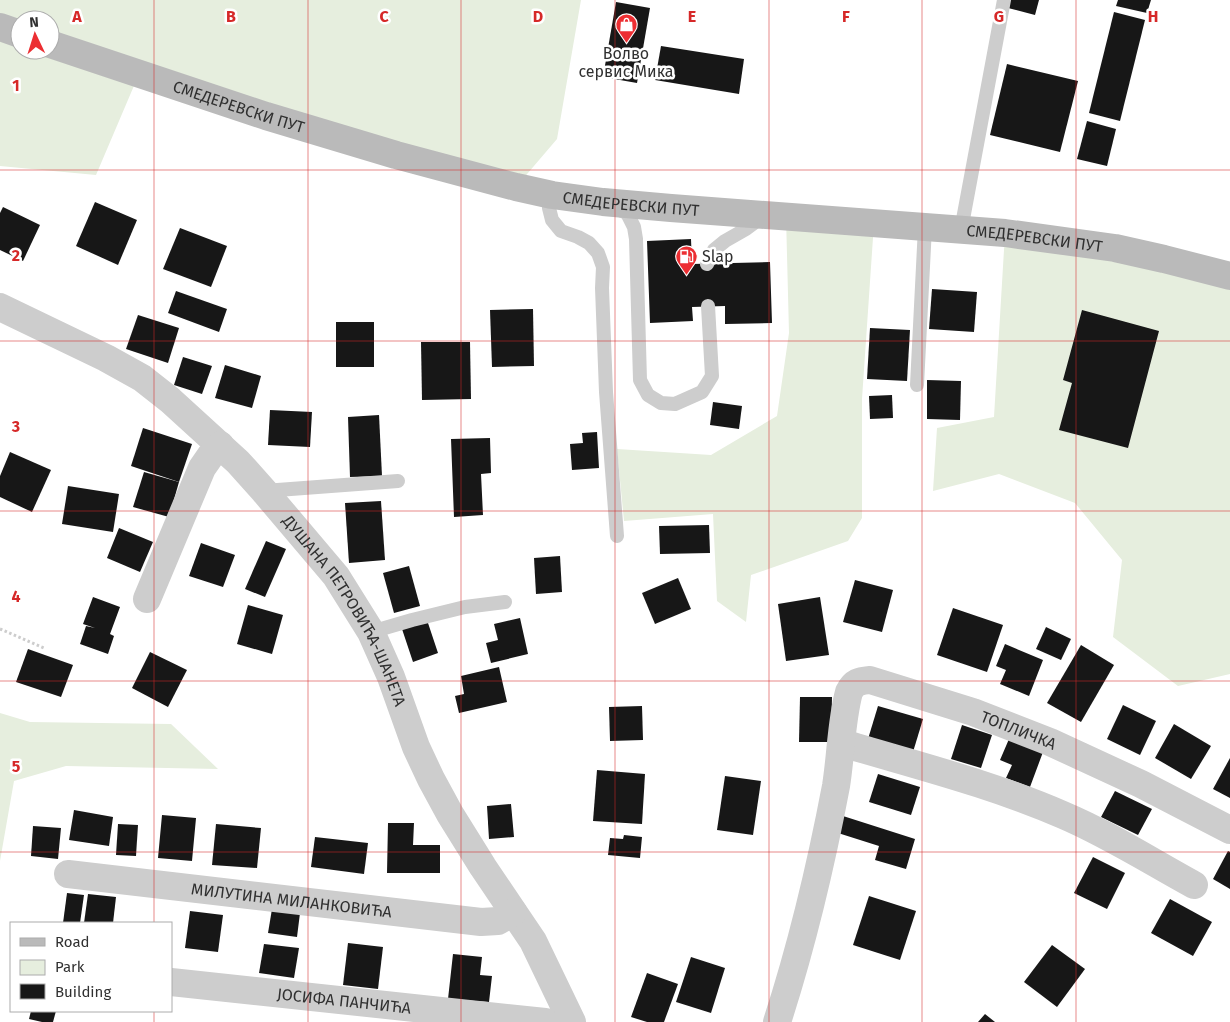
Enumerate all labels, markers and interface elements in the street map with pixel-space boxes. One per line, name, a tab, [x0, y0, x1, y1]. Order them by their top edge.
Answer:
text: A	[71, 7, 82, 26]
text: B	[226, 7, 236, 26]
text: C	[379, 7, 389, 26]
text: D	[533, 7, 543, 26]
text: E	[688, 7, 696, 26]
text: F	[842, 7, 850, 26]
text: G	[994, 7, 1004, 26]
text: H	[1148, 7, 1158, 26]
north arrow	[10, 10, 60, 60]
shop icon: Волво сервис Мика	[614, 12, 638, 43]
text: N	[29, 14, 39, 31]
place label: Волво сервис Мика	[579, 44, 673, 81]
text: 1	[12, 76, 20, 95]
street label: СМЕДЕРЕВСКИ ПУТ	[171, 76, 308, 137]
street label: СМЕДЕРЕВСКИ ПУТ	[562, 187, 701, 220]
street label: СМЕДЕРЕВСКИ ПУТ	[966, 221, 1105, 256]
fuel station icon: Slap	[674, 244, 698, 275]
text: 2	[12, 246, 20, 265]
place label: Slap	[702, 247, 734, 266]
text: 3	[11, 417, 20, 436]
street label: ДУШАНА ПЕТРОВИЋА-ШАНЕТА	[278, 510, 410, 709]
text: 4	[11, 587, 21, 606]
street label: ТОПЛИЧКА	[978, 707, 1060, 754]
text: 5	[12, 757, 21, 776]
street label: МИЛУТИНА МИЛАНКОВИЋА	[190, 879, 394, 921]
legend	[10, 922, 172, 1012]
text: Road	[55, 933, 90, 951]
text: Park	[55, 958, 85, 976]
text: Building	[55, 983, 111, 1001]
street label: ЈОСИФА ПАНЧИЋА	[276, 984, 413, 1017]

